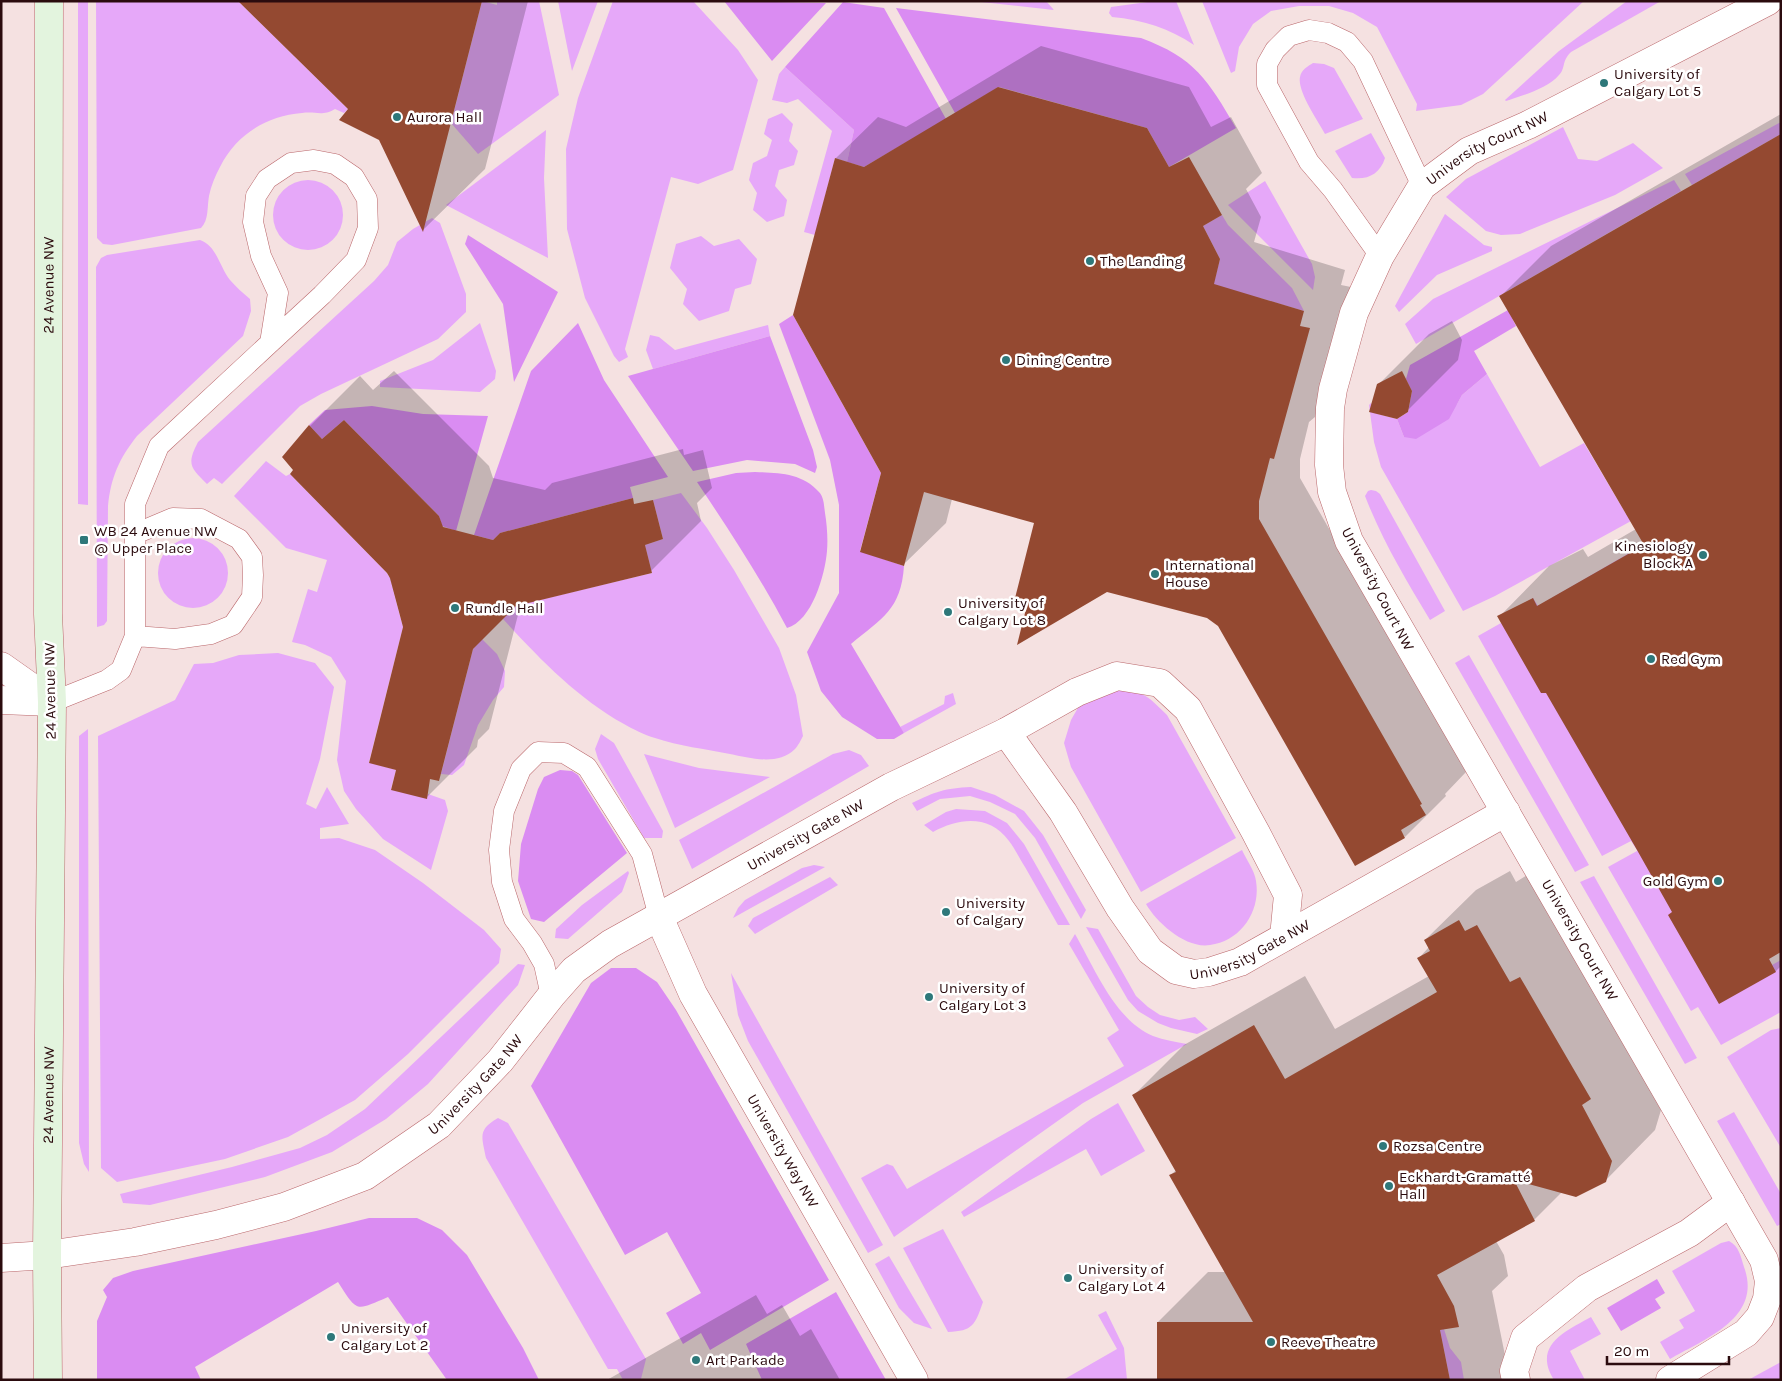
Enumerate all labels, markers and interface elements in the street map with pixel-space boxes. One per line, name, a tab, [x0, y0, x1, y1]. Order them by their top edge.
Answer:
place label: University of Calgary Lot 5	[1614, 65, 1701, 100]
marker: University of Calgary Lot 5	[1598, 77, 1610, 89]
street label: University Court NW	[1422, 107, 1552, 189]
place label: Aurora Hall	[407, 108, 482, 126]
marker: Aurora Hall	[391, 111, 403, 123]
street label: 24 Avenue NW	[39, 236, 58, 334]
place label: The Landing	[1100, 252, 1184, 270]
marker: The Landing	[1084, 255, 1096, 267]
place label: Dining Centre	[1016, 351, 1110, 369]
marker: Dining Centre	[1000, 354, 1012, 366]
place label: WB 24 Avenue NW @ Upper Place	[94, 522, 218, 557]
street label: University Court NW	[1338, 524, 1418, 654]
marker: WB 24 Avenue NW @ Upper Place	[78, 534, 90, 546]
place label: Kinesiology Block A	[1614, 537, 1693, 572]
marker: Kinesiology Block A	[1697, 549, 1709, 561]
place label: International House	[1165, 556, 1254, 591]
marker: International House	[1149, 568, 1161, 580]
place label: University of Calgary Lot 8	[958, 594, 1046, 629]
place label: Rundle Hall	[465, 599, 543, 617]
marker: Rundle Hall	[449, 602, 461, 614]
marker: University of Calgary Lot 8	[942, 606, 954, 618]
street label: 24 Avenue NW	[40, 642, 60, 740]
place label: Red Gym	[1661, 650, 1721, 668]
marker: Red Gym	[1645, 653, 1657, 665]
street label: University Gate NW	[744, 795, 868, 875]
place label: Gold Gym	[1643, 872, 1708, 890]
marker: Gold Gym	[1712, 875, 1724, 887]
street label: University Court NW	[1538, 876, 1622, 1004]
place label: University of Calgary	[956, 894, 1025, 929]
marker: University of Calgary	[940, 906, 952, 918]
street label: University Gate NW	[1188, 915, 1314, 984]
place label: University of Calgary Lot 3	[939, 979, 1027, 1014]
marker: University of Calgary Lot 3	[923, 991, 935, 1003]
street label: University Gate NW	[425, 1030, 527, 1139]
street label: 24 Avenue NW	[39, 1046, 58, 1144]
street label: University Way NW	[743, 1091, 823, 1211]
place label: Rozsa Centre	[1393, 1137, 1482, 1155]
marker: Rozsa Centre	[1377, 1140, 1389, 1152]
place label: Eckhardt-Gramatté Hall	[1399, 1168, 1531, 1203]
marker: Eckhardt-Gramatté Hall	[1383, 1180, 1395, 1192]
place label: University of Calgary Lot 4	[1078, 1260, 1166, 1295]
marker: University of Calgary Lot 4	[1062, 1272, 1074, 1284]
place label: University of Calgary Lot 2	[341, 1319, 428, 1354]
marker: University of Calgary Lot 2	[325, 1331, 337, 1343]
place label: Reeve Theatre	[1281, 1333, 1376, 1351]
scale bar	[1607, 1334, 1730, 1366]
marker: Reeve Theatre	[1265, 1336, 1277, 1348]
text: 20 m	[1614, 1342, 1649, 1360]
place label: Art Parkade	[706, 1351, 785, 1369]
marker: Art Parkade	[690, 1354, 702, 1366]

